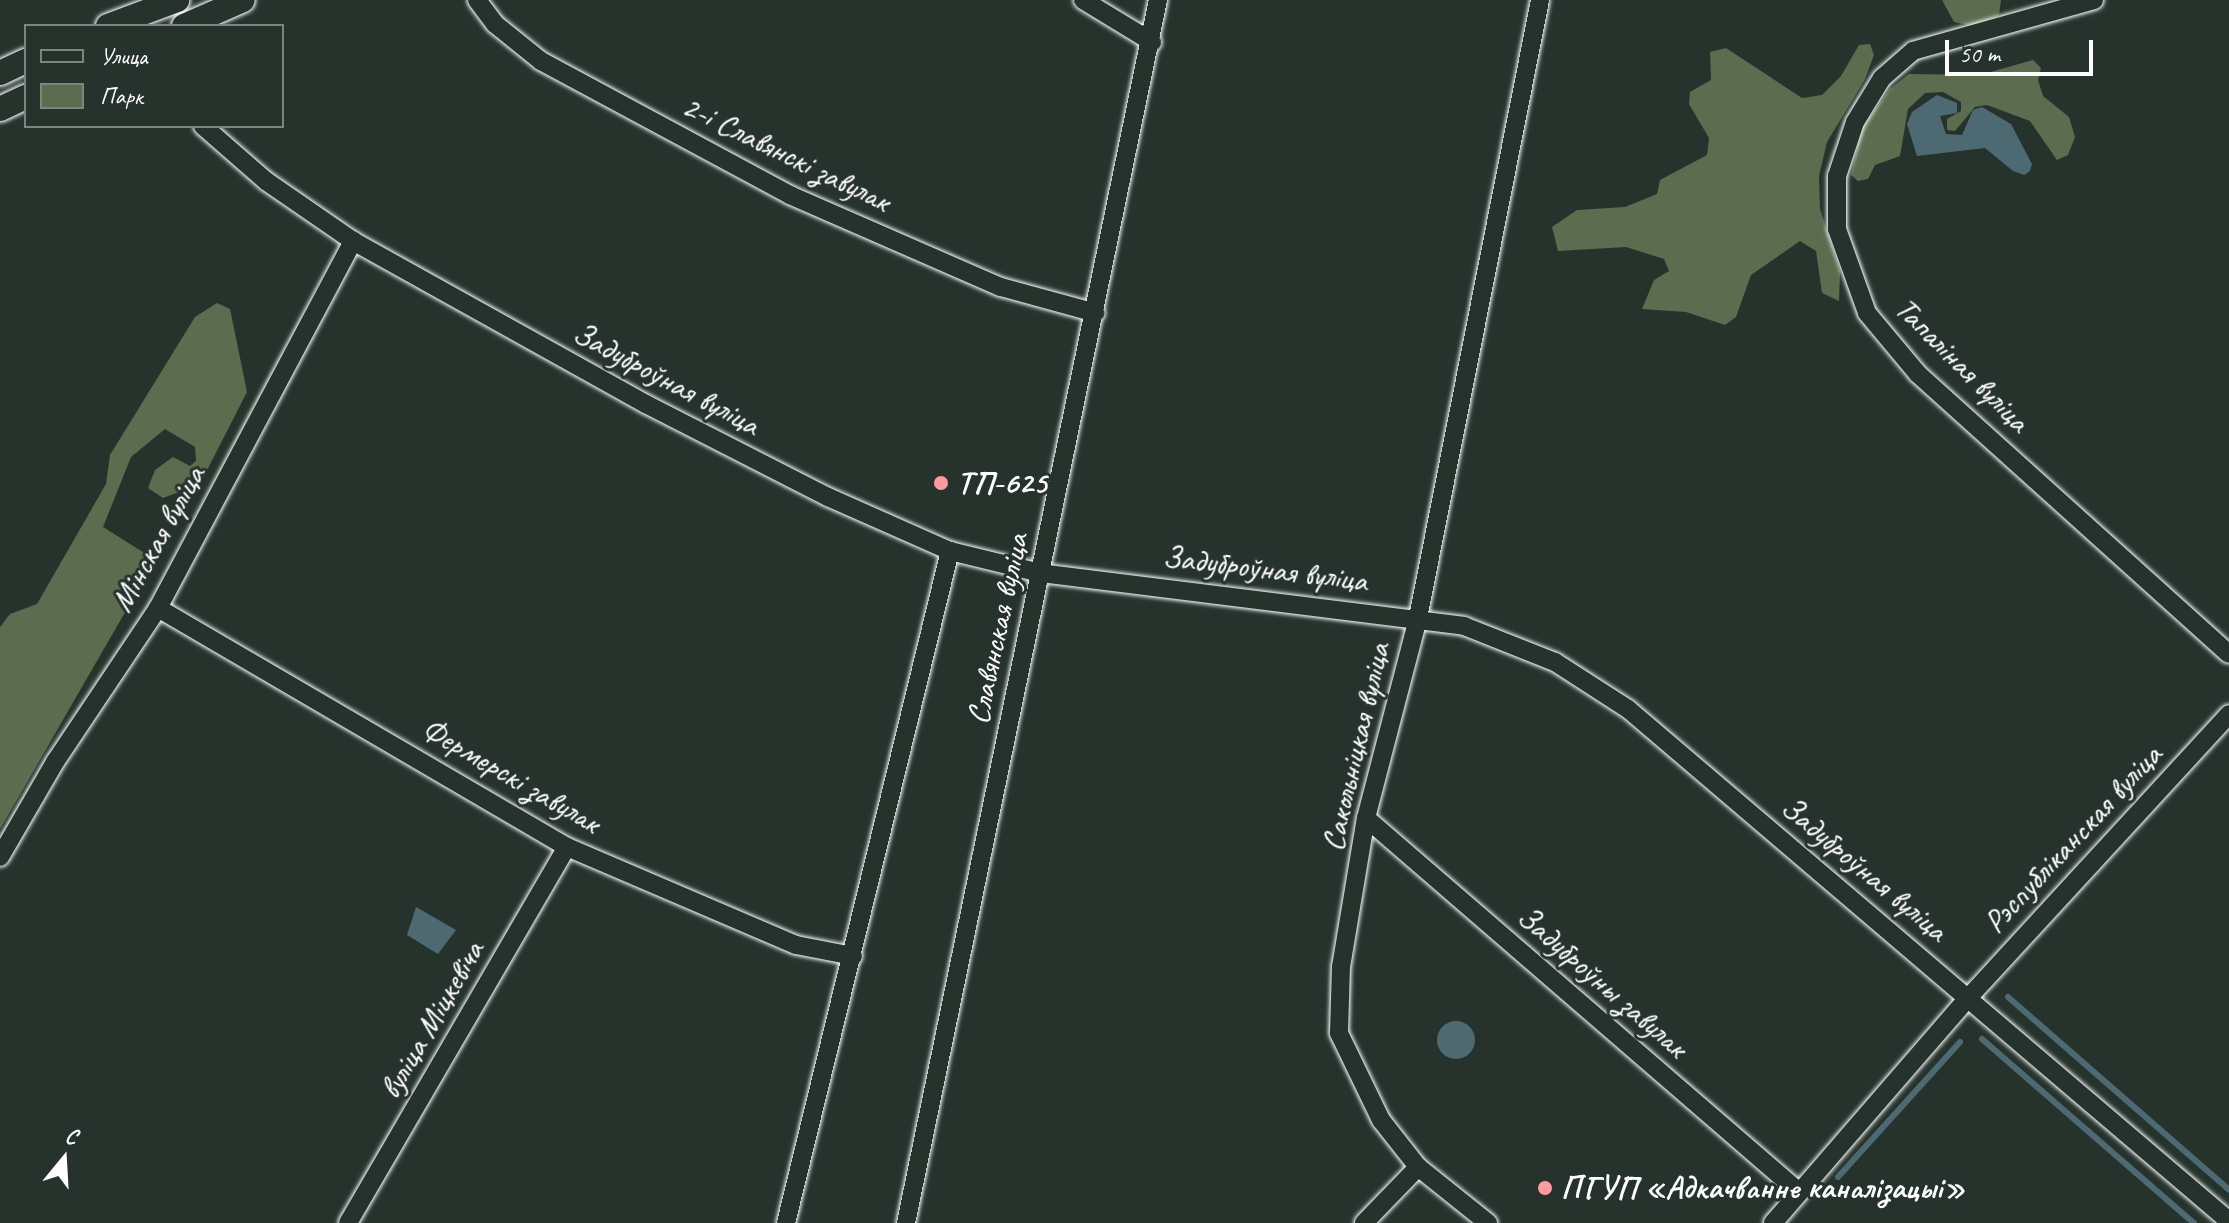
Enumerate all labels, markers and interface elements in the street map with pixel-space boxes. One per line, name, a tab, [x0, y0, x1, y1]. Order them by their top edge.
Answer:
legend	[24, 24, 284, 128]
scale bar	[1949, 24, 2097, 74]
text: 50 m	[1959, 39, 2000, 69]
text: Улица	[100, 41, 148, 71]
text: Парк	[100, 81, 143, 111]
street label: 2-і Славянскі завулак	[676, 87, 896, 221]
street label: Тапаліная вуліца	[1887, 290, 2037, 440]
street label: Задуброўная вуліца	[566, 314, 766, 444]
street label: Мінская вуліца	[102, 460, 214, 618]
place label: ТП-625	[957, 464, 1047, 502]
marker: ТП-625	[932, 474, 950, 492]
street label: Славянская вуліца	[959, 531, 1037, 727]
street label: Задуброўная вуліца	[1161, 537, 1369, 601]
street label: Сакольніцкая вуліца	[1314, 640, 1398, 854]
street label: Фермерскі завулак	[415, 710, 607, 842]
street label: Рэспубліканская вуліца	[1976, 737, 2170, 941]
street label: Задуброўная вуліца	[1773, 788, 1955, 950]
street label: Задуброўны завулак	[1509, 898, 1695, 1066]
street label: вуліца Міцкевіча	[371, 934, 493, 1106]
north arrow	[24, 1119, 104, 1199]
text: С	[62, 1121, 81, 1151]
place label: ПГУП «Адкачванне каналізацыі»	[1561, 1169, 1965, 1207]
marker: ПГУП «Адкачванне каналізацыі»	[1536, 1179, 1554, 1197]

